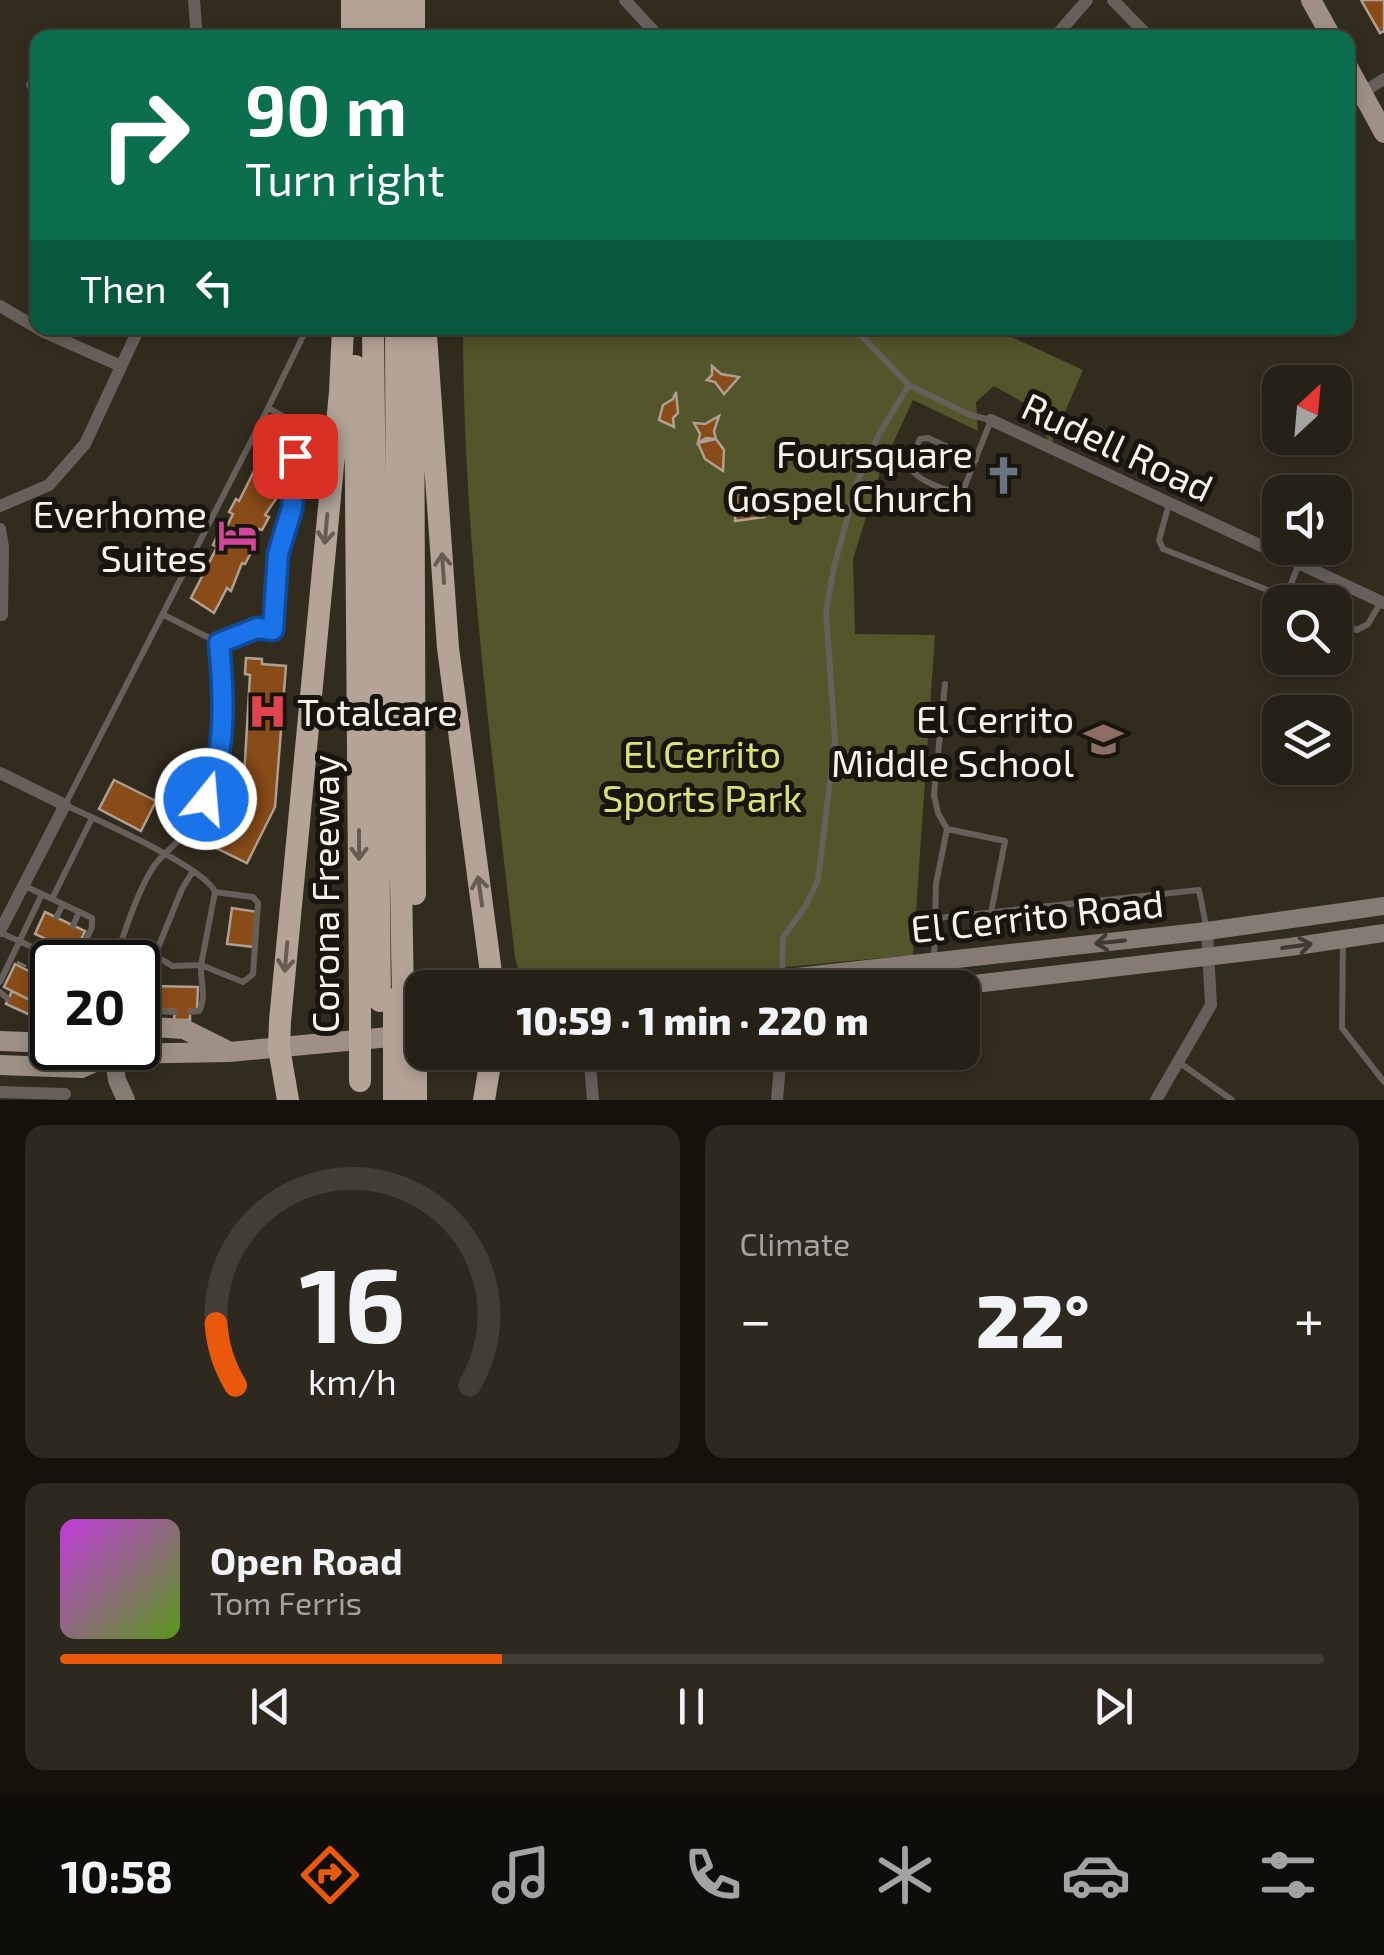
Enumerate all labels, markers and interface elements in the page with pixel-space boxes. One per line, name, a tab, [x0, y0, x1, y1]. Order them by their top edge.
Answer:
text: 90 m	[245, 66, 407, 150]
icon: right	[80, 70, 210, 200]
text: Turn right	[245, 151, 445, 205]
icon: left	[187, 260, 242, 315]
text: Then	[80, 265, 167, 311]
north arrow	[1262, 365, 1352, 455]
map controls	[1262, 365, 1352, 785]
street label: Rudell Road	[1015, 382, 1221, 510]
pin	[253, 414, 338, 499]
icon: arrive	[268, 429, 323, 484]
place label: Foursquare Gospel Church	[726, 430, 973, 520]
church icon: Foursquare Gospel Church	[982, 454, 1024, 496]
button: sound	[1262, 475, 1352, 565]
place label: Everhome Suites	[33, 490, 207, 580]
one-way arrow	[317, 513, 336, 545]
hotel icon: Everhome Suites	[216, 514, 258, 556]
one-way arrow	[433, 553, 452, 585]
button: search	[1262, 585, 1352, 675]
place label: Totalcare	[297, 688, 458, 734]
hospital icon: Totalcare	[246, 690, 288, 732]
place label: El Cerrito Middle School	[831, 695, 1074, 785]
button: layers	[1262, 695, 1352, 785]
school or university icon: El Cerrito Middle School	[1083, 719, 1125, 761]
park label: El Cerrito Sports Park	[602, 730, 802, 820]
position arrow	[154, 747, 258, 851]
street label: Corona Freeway	[301, 755, 347, 1033]
one-way arrow	[349, 828, 368, 860]
one-way arrow	[471, 875, 489, 907]
street label: El Cerrito Road	[908, 879, 1166, 951]
one-way arrow	[1095, 933, 1127, 952]
one-way arrow	[1280, 936, 1313, 954]
speed limit sign: 20	[30, 940, 160, 1070]
one-way arrow	[277, 941, 296, 973]
text: 10:59 · 1 min · 220 m	[516, 997, 869, 1043]
text: Climate	[740, 1224, 850, 1262]
text: 16	[299, 1239, 405, 1364]
text: 22°	[976, 1273, 1090, 1363]
text: −	[740, 1285, 772, 1351]
text: +	[1294, 1285, 1324, 1351]
text: km/h	[308, 1359, 397, 1402]
text: Open Road	[210, 1537, 403, 1583]
text: Tom Ferris	[210, 1583, 362, 1621]
icon: previous	[243, 1679, 298, 1734]
icon: pause	[664, 1679, 719, 1734]
icon: next	[1086, 1679, 1141, 1734]
icon: directions	[295, 1840, 365, 1910]
icon: music	[486, 1840, 556, 1910]
icon: phone	[678, 1840, 748, 1910]
icon: climate	[870, 1840, 940, 1910]
icon: car	[1061, 1840, 1131, 1910]
icon: filters	[1253, 1840, 1323, 1910]
text: 10:58	[61, 1848, 173, 1902]

